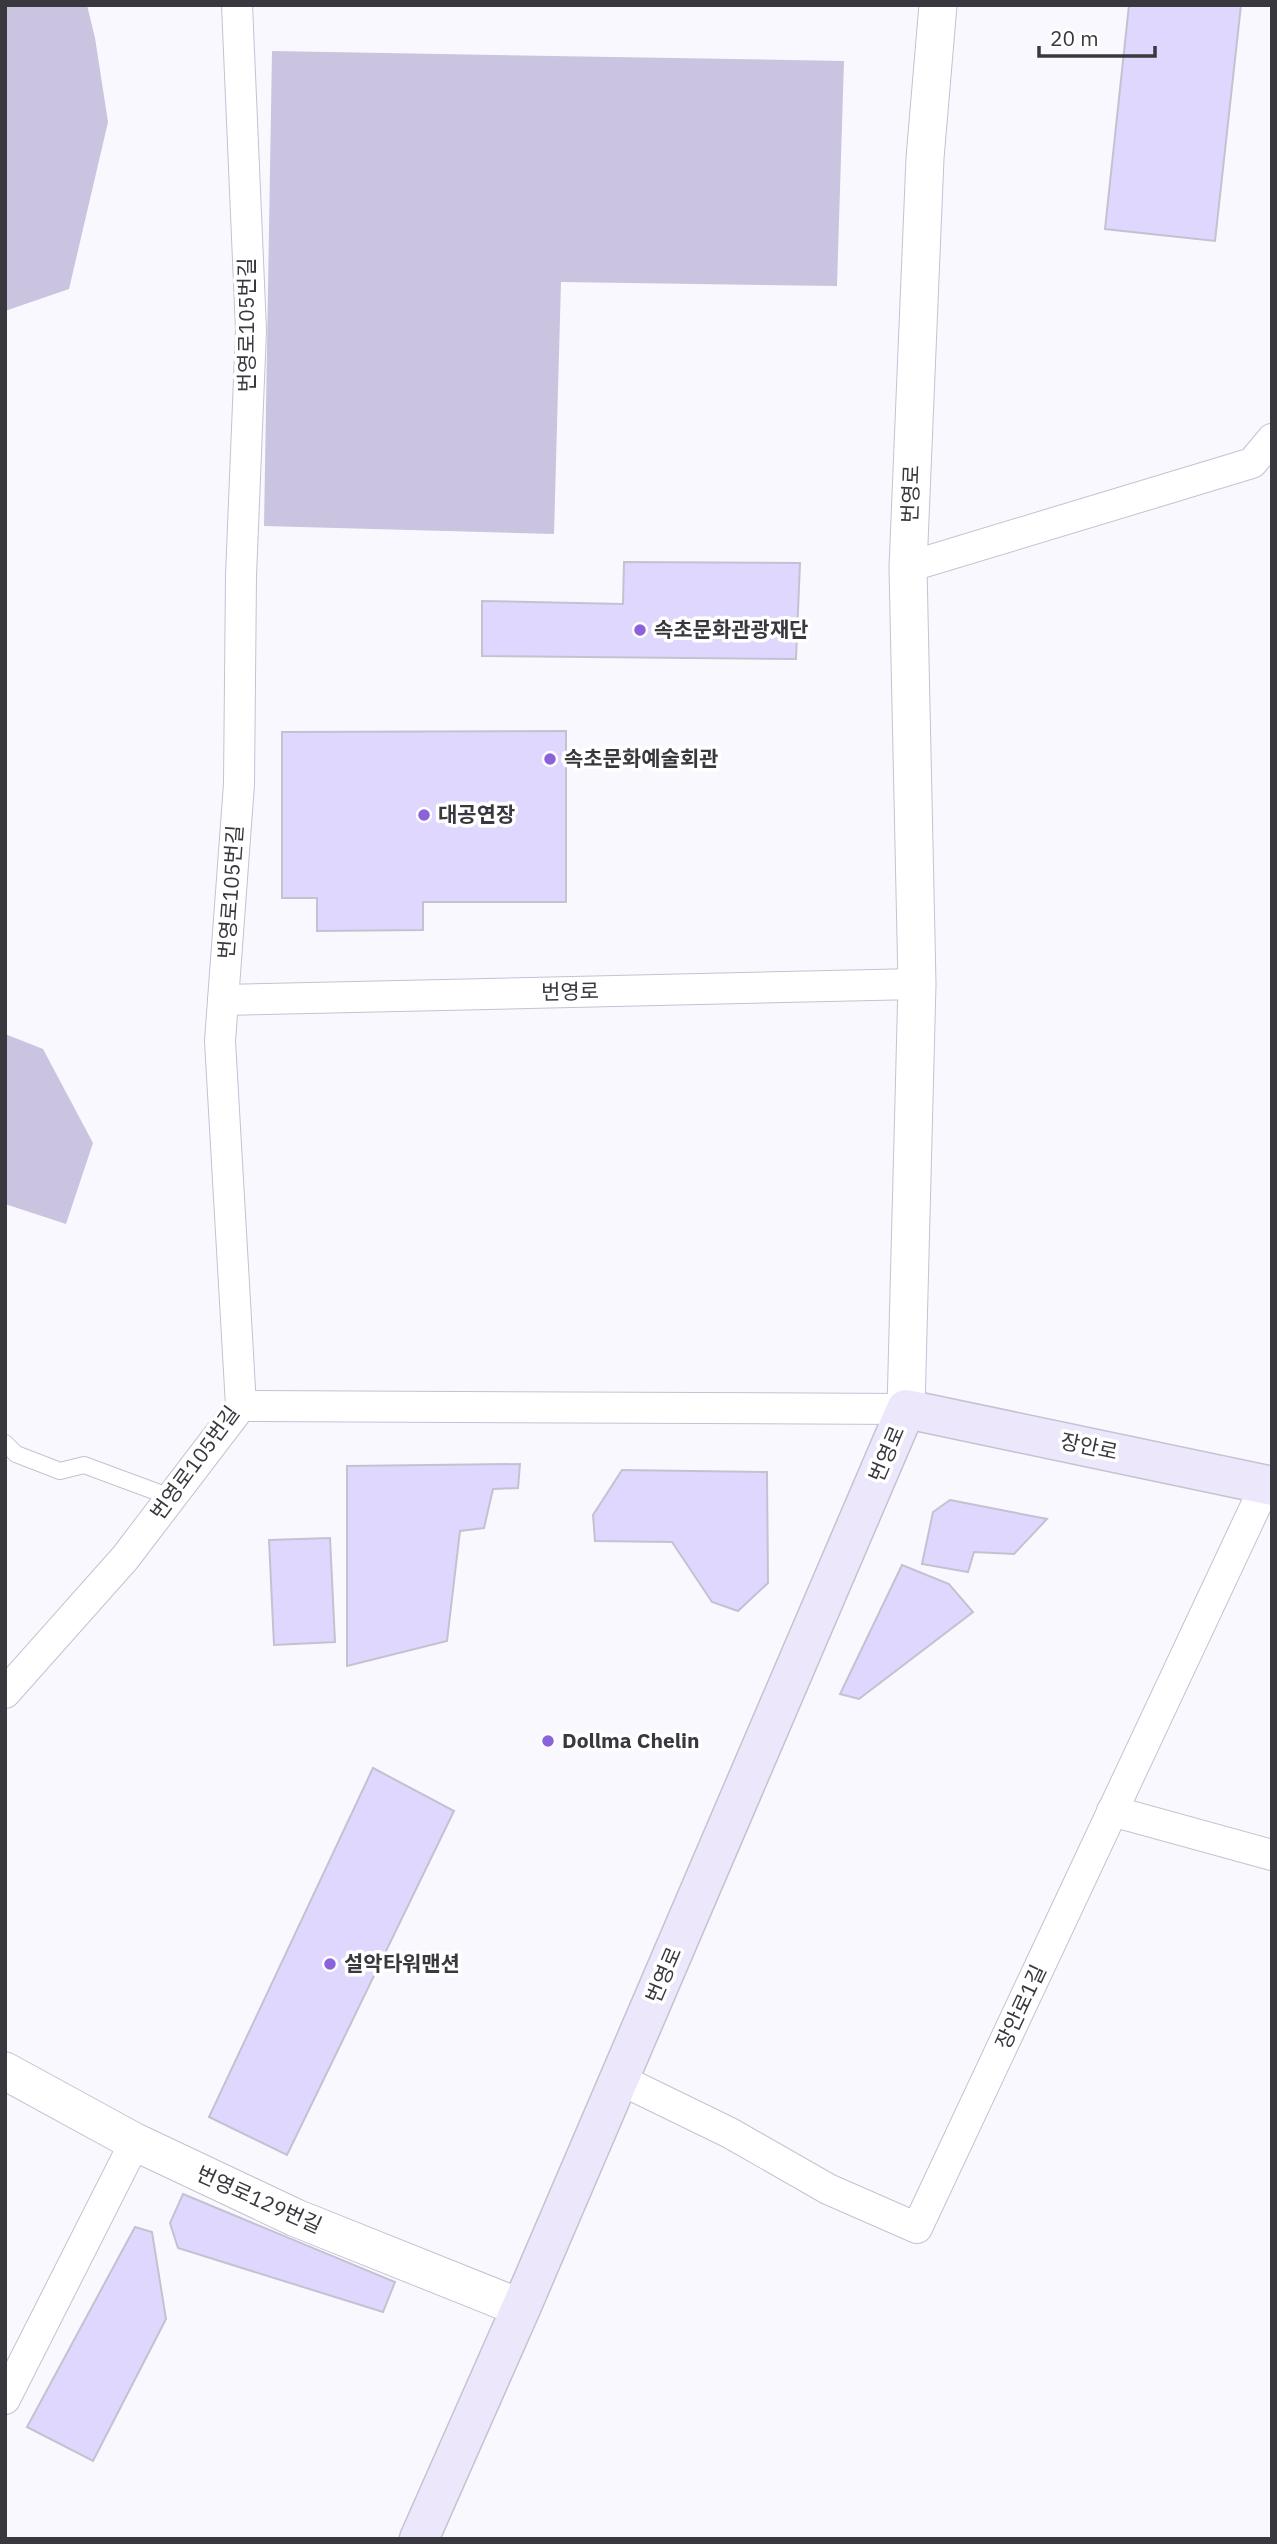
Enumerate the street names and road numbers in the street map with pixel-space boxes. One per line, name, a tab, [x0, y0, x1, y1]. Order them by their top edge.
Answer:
street label: 번영로105번길	[232, 258, 260, 392]
street label: 번영로	[895, 465, 925, 523]
street label: 번영로105번길	[211, 824, 249, 960]
street label: 번영로	[541, 976, 599, 1006]
street label: 번영로105번길	[143, 1400, 245, 1525]
street label: 번영로	[862, 1421, 910, 1486]
street label: 장안로	[1058, 1426, 1120, 1466]
street label: 번영로	[639, 1942, 687, 2007]
street label: 장안로1길	[988, 1960, 1052, 2053]
street label: 번영로129번길	[192, 2159, 326, 2239]

